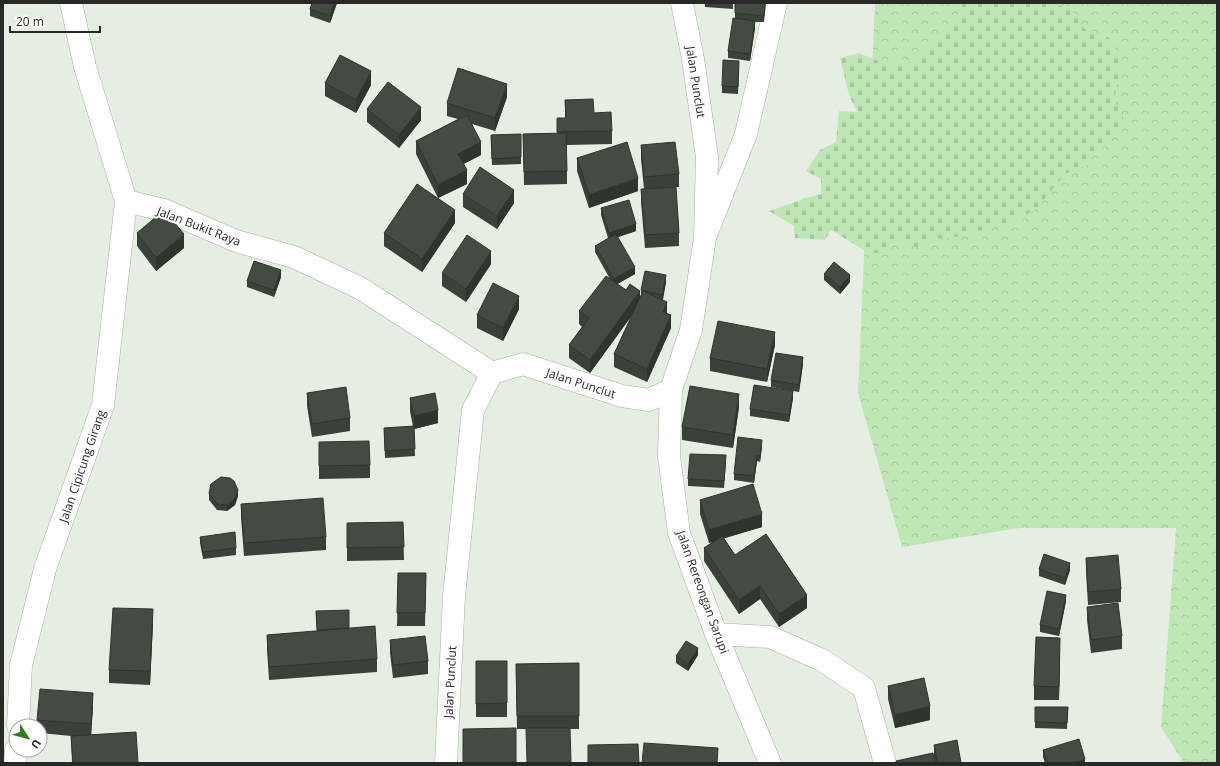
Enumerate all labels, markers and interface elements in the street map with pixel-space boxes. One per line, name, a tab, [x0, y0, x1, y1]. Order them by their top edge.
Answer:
scale bar	[10, 8, 100, 34]
text: 20 m	[16, 13, 44, 30]
street label: Jalan Punclut	[682, 44, 710, 119]
street label: Jalan Bukit Raya	[154, 202, 243, 250]
street label: Jalan Punclut	[543, 363, 618, 402]
street label: Jalan Cipicung Girang	[54, 407, 109, 526]
street label: Jalan Rereongan Sarupi	[672, 527, 733, 656]
street label: Jalan Punclut	[440, 645, 460, 720]
north arrow	[8, 718, 48, 758]
text: U	[28, 736, 45, 752]

